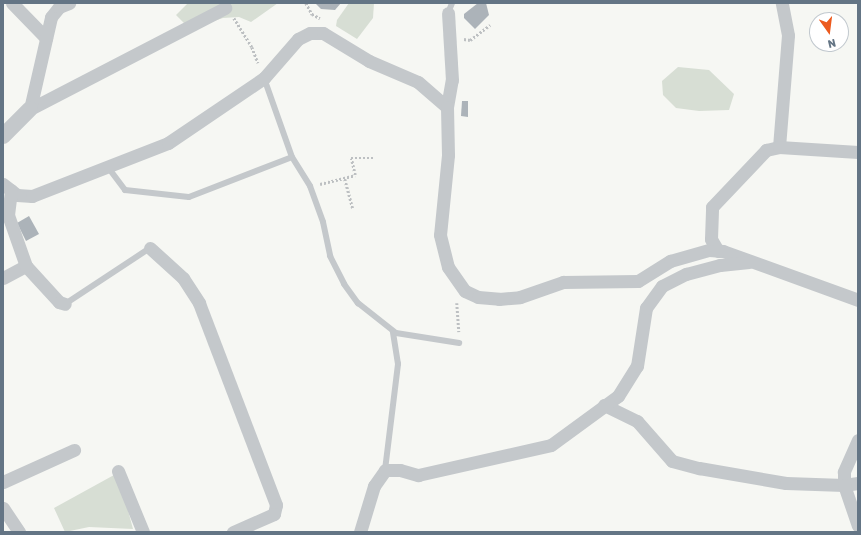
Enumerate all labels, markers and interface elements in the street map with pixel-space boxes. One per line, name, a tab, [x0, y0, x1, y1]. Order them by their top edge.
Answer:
north arrow	[809, 12, 849, 52]
text: N	[826, 36, 837, 50]

